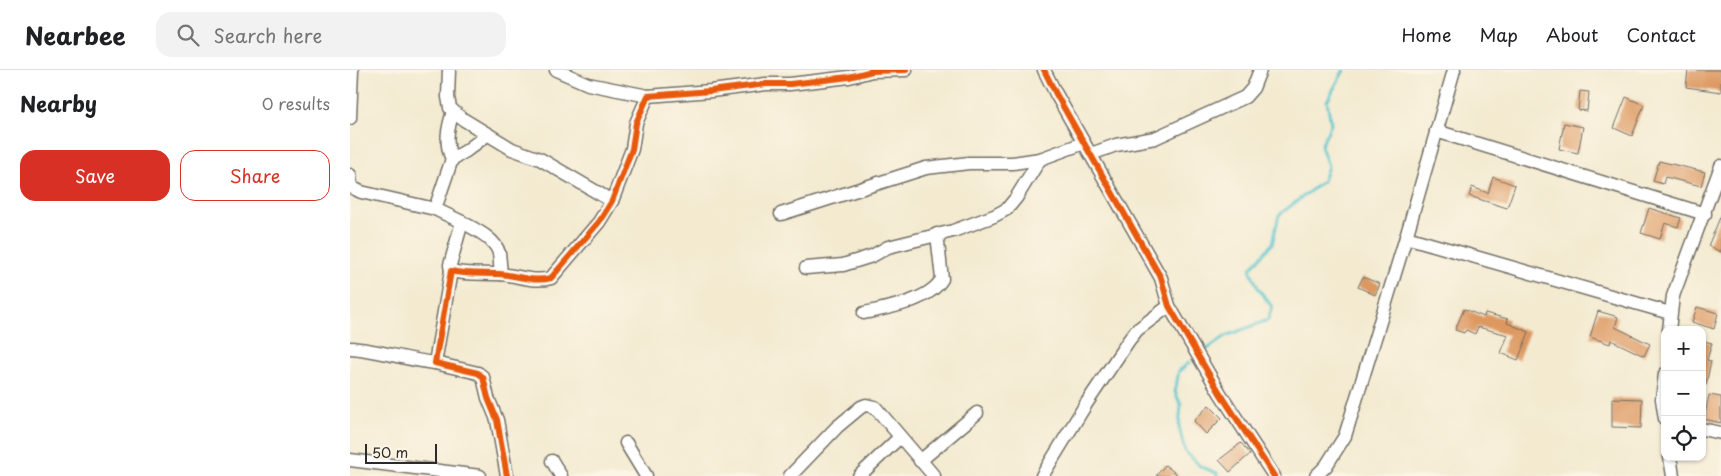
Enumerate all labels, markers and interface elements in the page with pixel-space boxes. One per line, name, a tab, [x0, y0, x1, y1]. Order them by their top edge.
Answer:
search box	[156, 12, 506, 57]
text: Nearbee	[25, 17, 126, 53]
icon: search	[174, 21, 202, 49]
text: Search here	[214, 21, 322, 49]
text: Home	[1401, 21, 1451, 48]
text: Map	[1479, 21, 1518, 48]
text: About	[1546, 21, 1598, 48]
text: Contact	[1626, 21, 1696, 48]
text: Nearby	[20, 87, 97, 119]
text: 0 results	[262, 91, 330, 115]
button: Save	[20, 150, 170, 201]
button: Share	[180, 150, 330, 201]
map controls	[1661, 326, 1706, 461]
button: +	[1661, 326, 1706, 371]
button: −	[1661, 371, 1706, 416]
button: locate	[1661, 416, 1706, 461]
scale bar	[365, 441, 438, 464]
text: 50 m	[372, 442, 408, 463]

